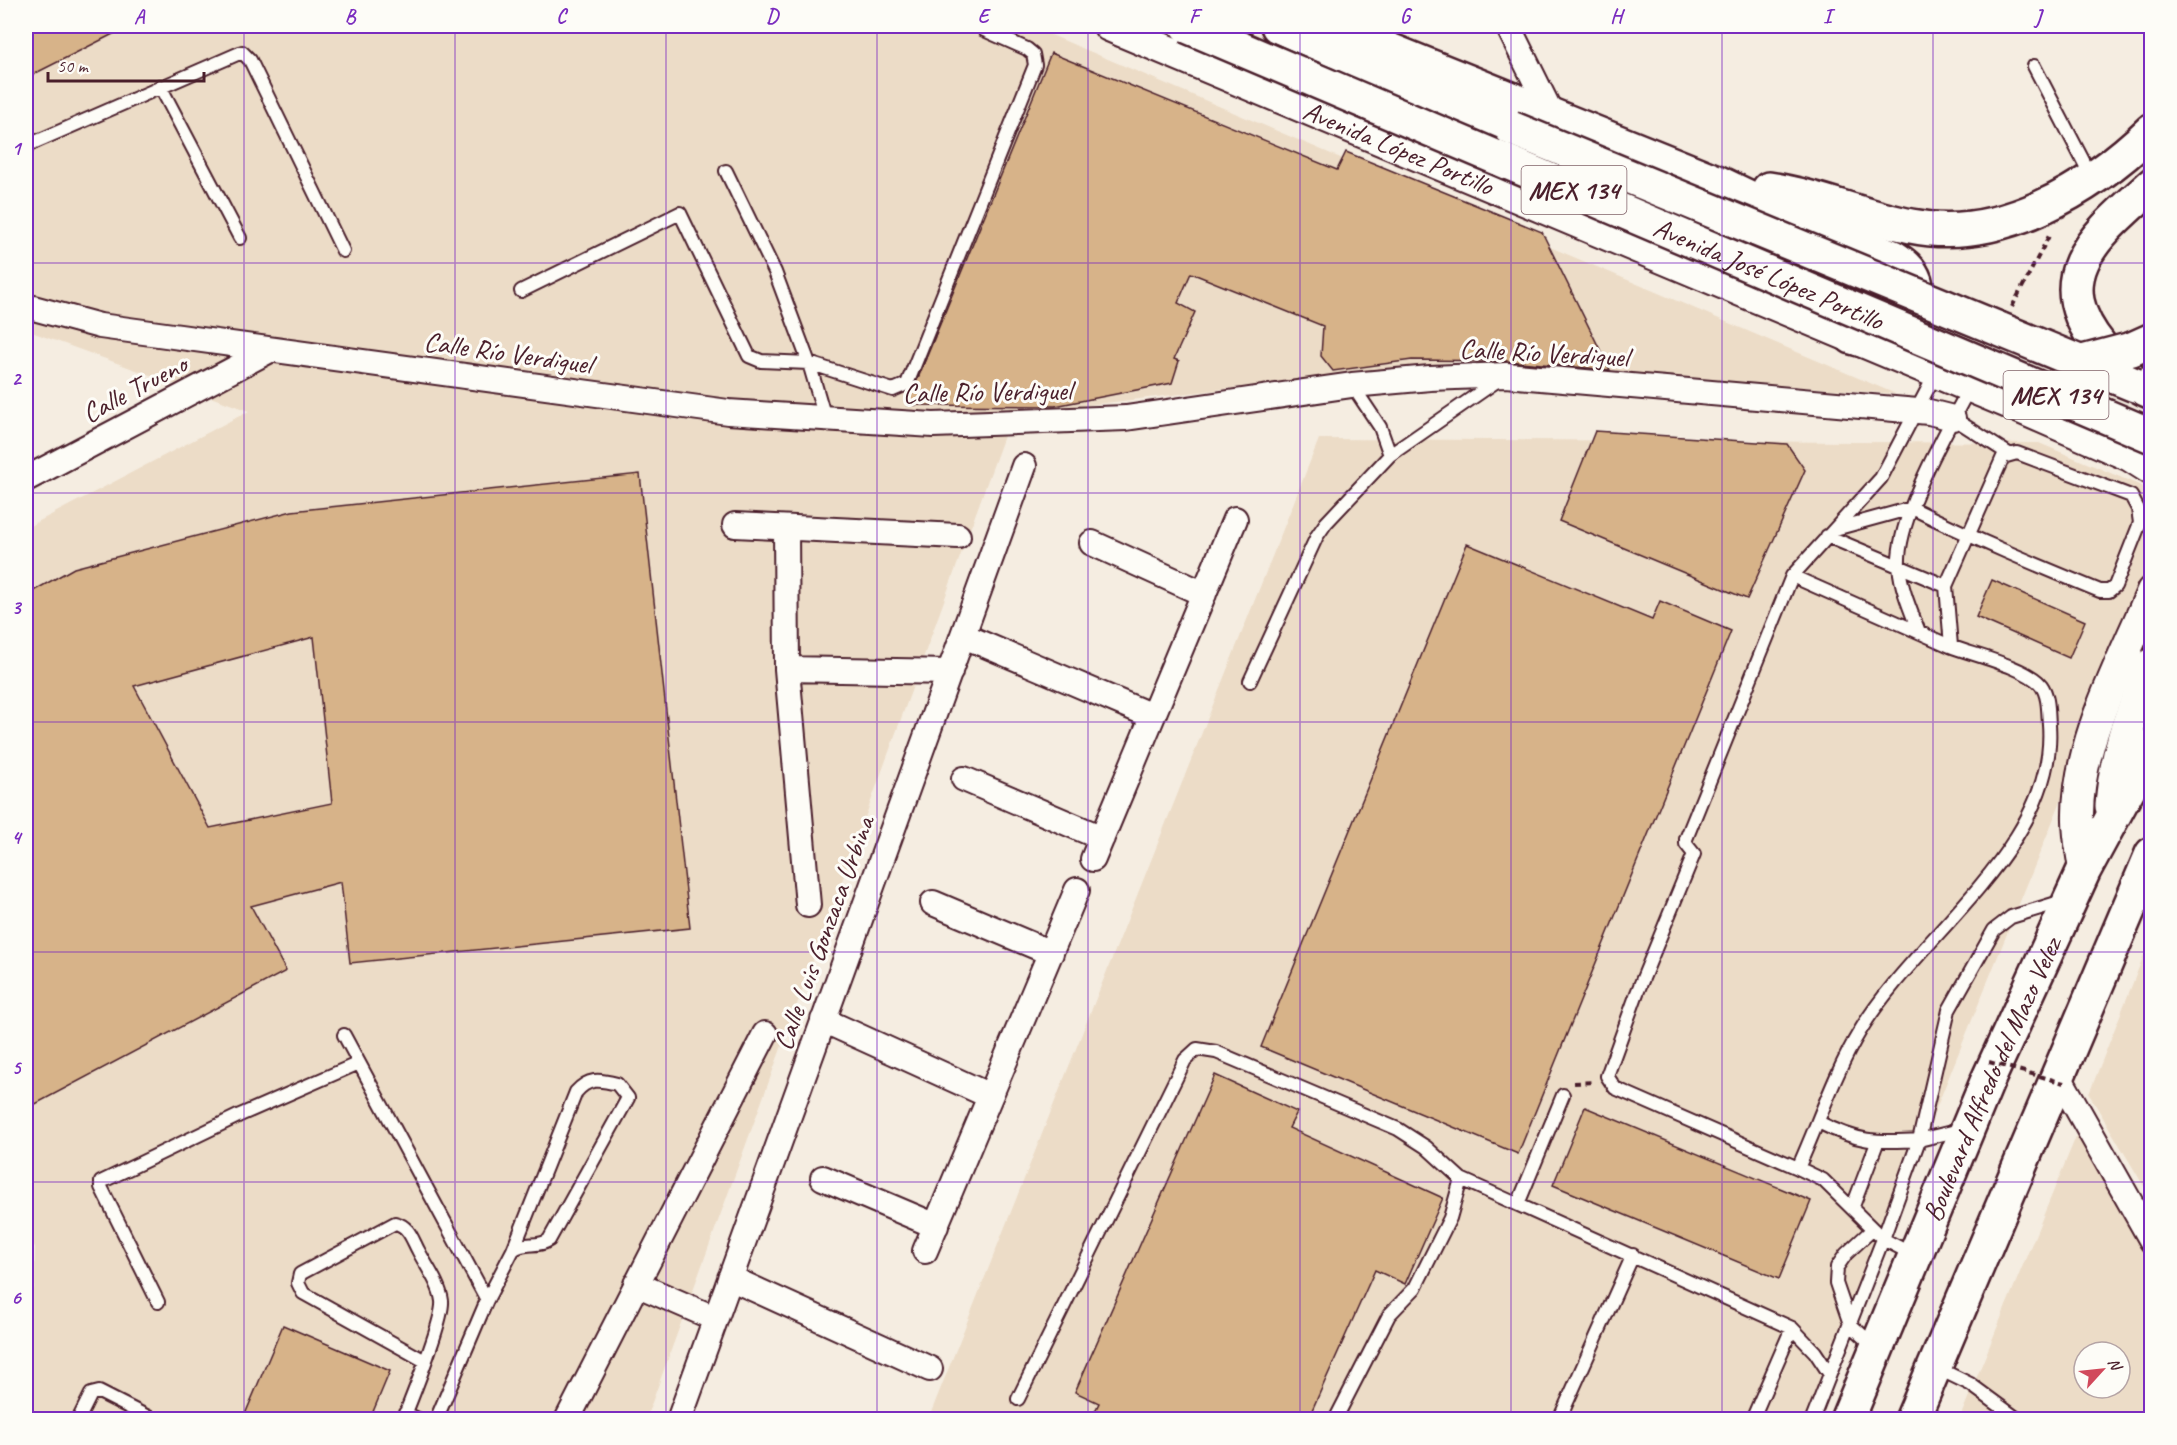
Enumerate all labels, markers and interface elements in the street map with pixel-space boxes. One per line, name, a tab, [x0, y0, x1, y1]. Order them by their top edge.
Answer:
text: A	[134, 4, 146, 29]
text: B	[345, 4, 357, 29]
text: C	[556, 4, 568, 29]
text: D	[766, 4, 780, 29]
text: E	[978, 4, 992, 29]
text: F	[1189, 4, 1203, 29]
text: G	[1400, 4, 1413, 29]
text: H	[1610, 4, 1625, 29]
text: I	[1823, 4, 1836, 29]
text: J	[2033, 4, 2045, 29]
scale bar	[48, 45, 204, 83]
text: 50 m	[57, 55, 90, 77]
street label: Avenida López Portillo	[1298, 93, 1501, 204]
text: 1	[12, 136, 23, 161]
road number: MEX 134	[1522, 166, 1626, 214]
street label: Avenida José López Portillo	[1648, 209, 1891, 339]
street label: Calle Río Verdiguel	[422, 323, 599, 382]
street label: Calle Río Verdiguel	[1459, 331, 1635, 375]
street label: Calle Trueno	[76, 345, 195, 431]
text: 2	[12, 366, 23, 391]
road number: MEX 134	[2004, 371, 2108, 419]
street label: Calle Río Verdiguel	[902, 372, 1077, 410]
text: 3	[12, 595, 23, 620]
street label: Calle Luis Gonzaca Urbina	[765, 809, 883, 1055]
text: 4	[12, 825, 24, 850]
street label: Boulevard Alfredo del Mazo Velez	[1914, 929, 2070, 1226]
text: 5	[12, 1055, 23, 1080]
text: 6	[11, 1285, 22, 1310]
north arrow	[2072, 1340, 2132, 1400]
text: N	[2103, 1355, 2127, 1375]

